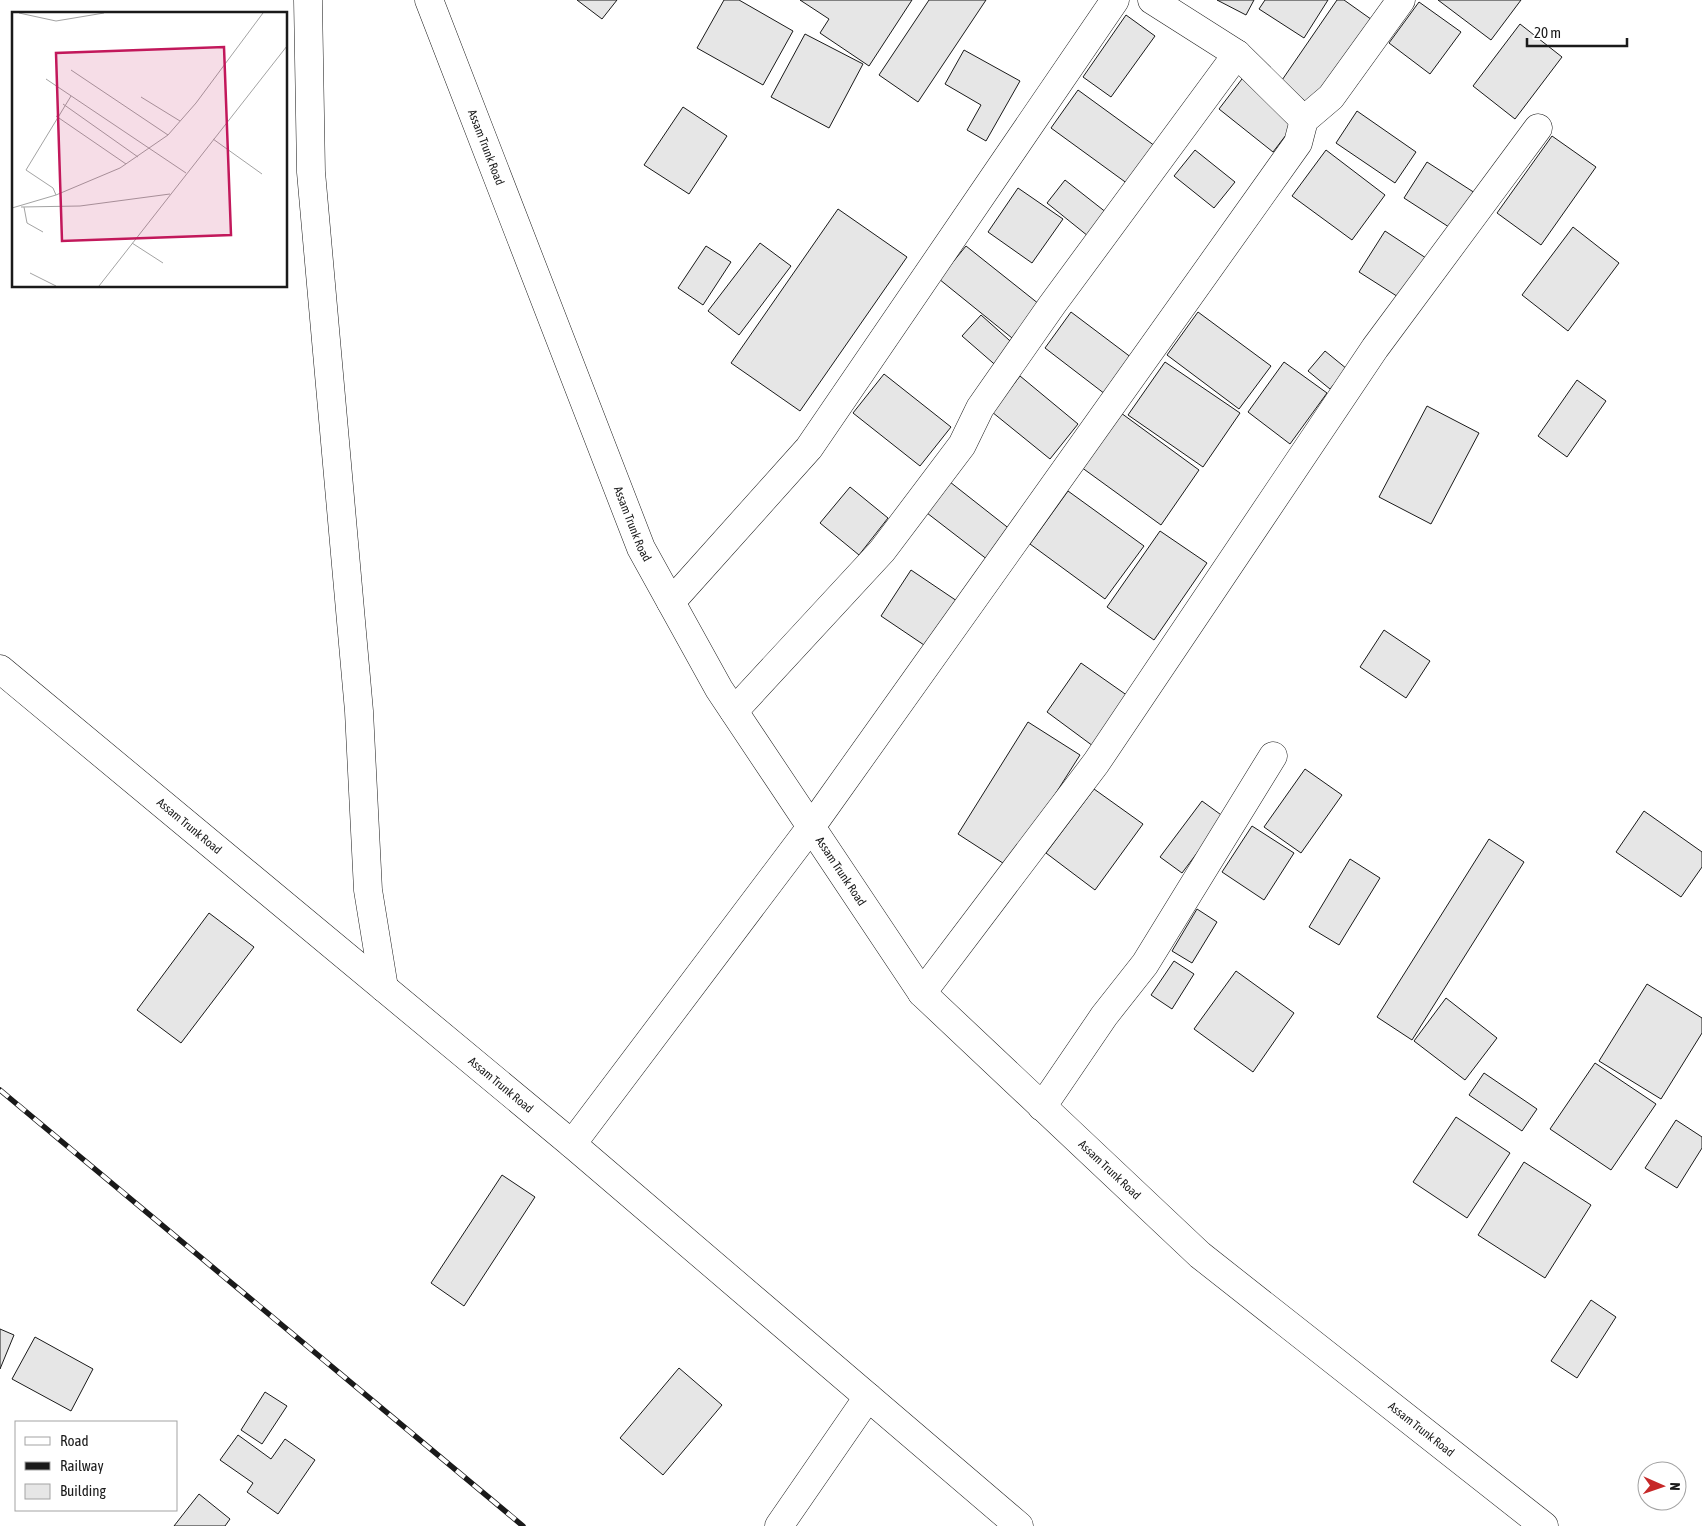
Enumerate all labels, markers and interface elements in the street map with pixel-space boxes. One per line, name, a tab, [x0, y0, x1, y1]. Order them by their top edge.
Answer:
inset map	[12, 12, 288, 288]
scale bar	[1527, 15, 1627, 47]
text: 20 m	[1534, 24, 1561, 41]
street label: Assam Trunk Road	[465, 108, 507, 187]
street label: Assam Trunk Road	[611, 484, 654, 564]
street label: Assam Trunk Road	[154, 795, 224, 857]
street label: Assam Trunk Road	[813, 834, 869, 908]
street label: Assam Trunk Road	[466, 1054, 536, 1116]
street label: Assam Trunk Road	[1076, 1137, 1143, 1202]
street label: Assam Trunk Road	[1386, 1399, 1457, 1460]
legend	[15, 1421, 178, 1511]
text: Road	[60, 1432, 89, 1449]
text: Railway	[60, 1457, 104, 1474]
north arrow	[1637, 1461, 1687, 1511]
text: Building	[60, 1482, 106, 1499]
text: N	[1667, 1482, 1683, 1491]

